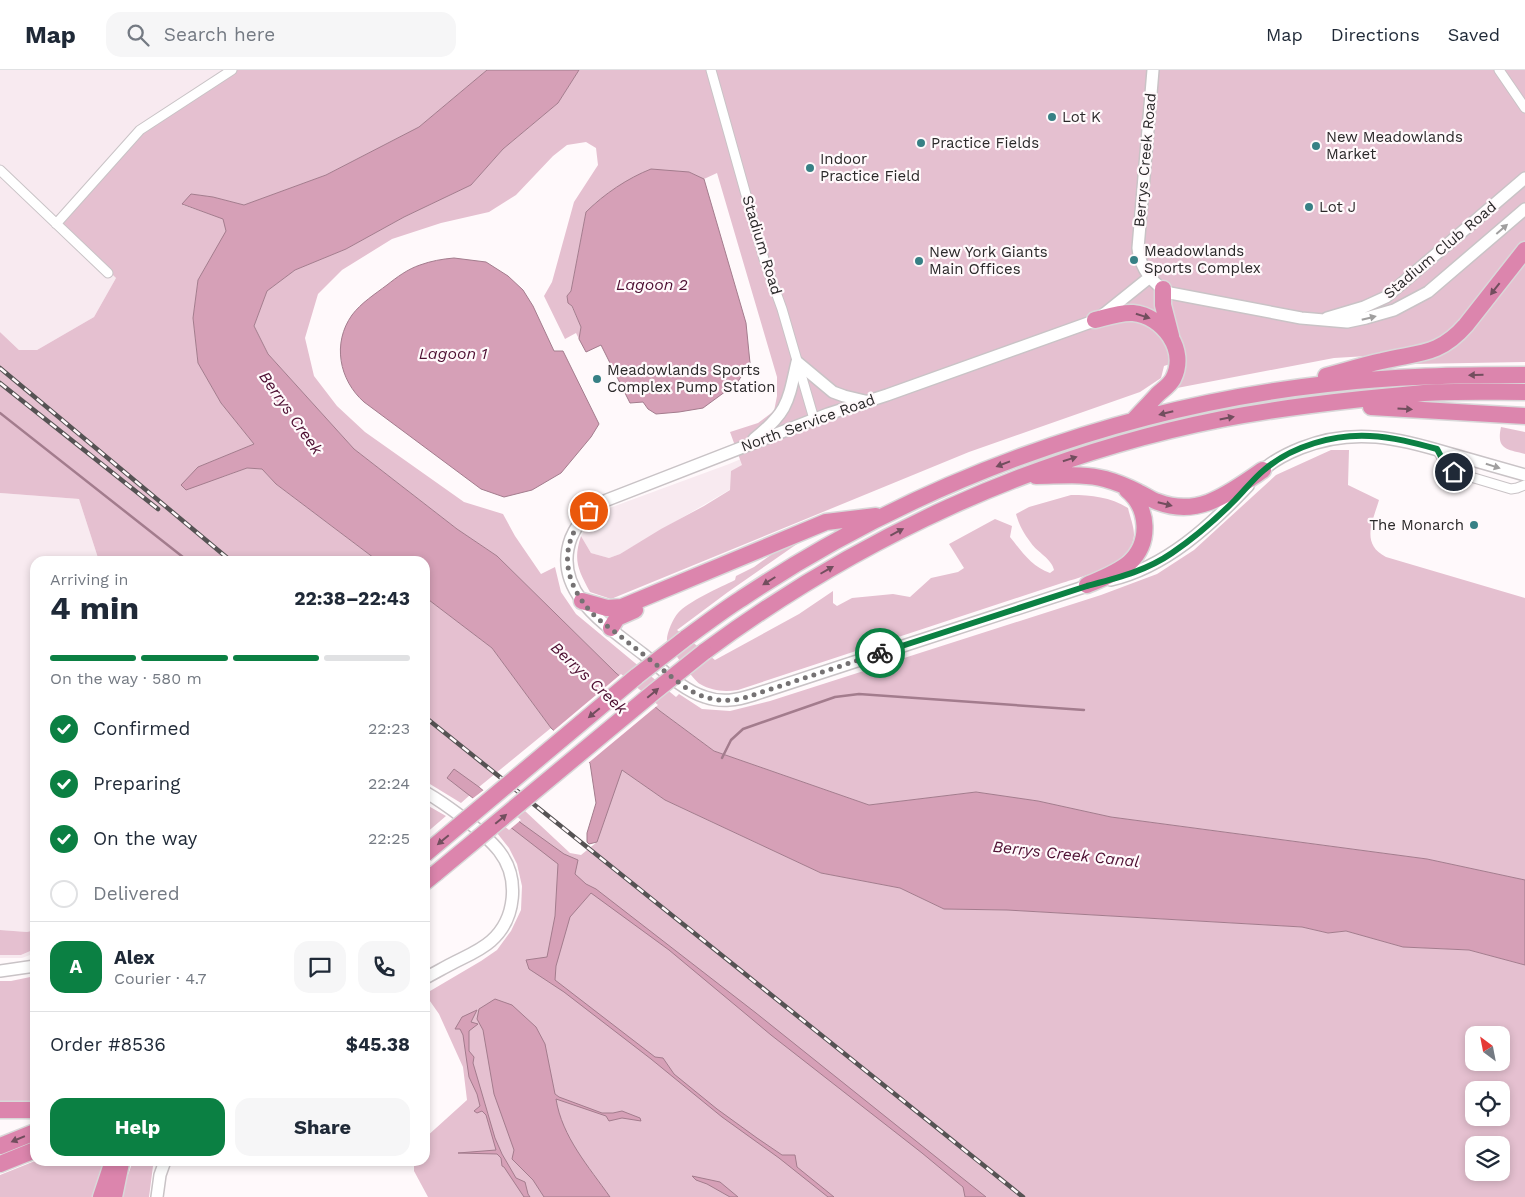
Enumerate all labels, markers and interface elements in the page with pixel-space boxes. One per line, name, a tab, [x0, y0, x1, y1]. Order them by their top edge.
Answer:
search box	[106, 12, 456, 57]
text: Map	[25, 21, 76, 49]
icon: search	[124, 21, 152, 49]
text: Search here	[164, 23, 275, 46]
text: Map	[1266, 24, 1303, 45]
text: Directions	[1331, 24, 1420, 45]
text: Saved	[1448, 24, 1500, 45]
street label: Berrys Creek Road	[1130, 92, 1160, 228]
place label: Lot K	[1062, 108, 1101, 126]
marker: Lot K	[1046, 111, 1058, 123]
place label: New Meadowlands Market	[1326, 128, 1463, 163]
place label: Practice Fields	[931, 134, 1039, 152]
marker: Practice Fields	[915, 137, 927, 149]
marker: New Meadowlands Market	[1310, 140, 1322, 152]
place label: Indoor Practice Field	[820, 150, 920, 185]
marker: Indoor Practice Field	[804, 162, 816, 174]
street label: Stadium Road	[738, 193, 786, 297]
place label: Lot J	[1319, 198, 1356, 216]
street label: Stadium Club Road	[1380, 198, 1500, 302]
marker: Lot J	[1303, 201, 1315, 213]
one-way arrow	[1496, 223, 1509, 234]
place label: Meadowlands Sports Complex	[1144, 242, 1261, 277]
place label: New York Giants Main Offices	[929, 243, 1048, 278]
marker: Meadowlands Sports Complex	[1128, 254, 1140, 266]
marker: New York Giants Main Offices	[913, 255, 925, 267]
water label: Lagoon 2	[616, 275, 688, 294]
one-way arrow	[1490, 282, 1500, 296]
one-way arrow	[1135, 313, 1150, 320]
one-way arrow	[1361, 313, 1376, 321]
water label: Lagoon 1	[419, 344, 487, 363]
place label: Meadowlands Sports Complex Pump Station	[607, 361, 776, 396]
water label: Berrys Creek	[255, 368, 327, 459]
one-way arrow	[1468, 371, 1484, 379]
marker: Meadowlands Sports Complex Pump Station	[591, 373, 603, 385]
street label: North Service Road	[739, 390, 877, 456]
one-way arrow	[1397, 405, 1413, 413]
one-way arrow	[1158, 409, 1173, 417]
one-way arrow	[1219, 414, 1235, 422]
pin	[1433, 451, 1475, 493]
one-way arrow	[1063, 455, 1078, 463]
icon: home	[1440, 458, 1468, 486]
one-way arrow	[996, 460, 1011, 468]
one-way arrow	[1485, 462, 1500, 470]
pin	[568, 490, 610, 532]
icon: bag	[575, 497, 603, 525]
one-way arrow	[1158, 500, 1173, 508]
place label: The Monarch	[1369, 516, 1464, 534]
marker: The Monarch	[1468, 519, 1480, 531]
one-way arrow	[889, 528, 904, 536]
one-way arrow	[820, 566, 833, 575]
text: Arriving in	[50, 570, 128, 589]
one-way arrow	[763, 576, 776, 585]
text: 22:38–22:43	[294, 587, 410, 610]
text: 4 min	[50, 589, 139, 627]
courier	[855, 628, 905, 678]
water label: Berrys Creek	[547, 638, 632, 719]
icon: bike	[866, 639, 894, 667]
text: On the way · 580 m	[50, 669, 202, 688]
one-way arrow	[646, 687, 658, 699]
one-way arrow	[588, 707, 601, 718]
icon: check	[50, 715, 78, 743]
text: Confirmed	[93, 717, 190, 740]
text: 22:23	[368, 719, 410, 738]
icon: check	[50, 770, 78, 798]
text: Preparing	[93, 772, 180, 795]
text: 22:24	[368, 774, 410, 793]
one-way arrow	[494, 814, 507, 825]
icon: check	[50, 825, 78, 853]
text: On the way	[93, 827, 197, 850]
text: 22:25	[368, 829, 410, 848]
one-way arrow	[436, 834, 449, 845]
water label: Berrys Creek Canal	[992, 837, 1140, 871]
text: Delivered	[93, 882, 180, 905]
button: chat	[294, 941, 346, 993]
button: phone	[358, 941, 410, 993]
text: Alex	[114, 946, 155, 969]
text: A	[70, 955, 82, 978]
text: Courier · 4.7	[114, 969, 207, 988]
north arrow	[1465, 1026, 1510, 1071]
map controls	[1465, 1026, 1510, 1181]
text: Order #8536	[50, 1033, 166, 1056]
text: $45.38	[346, 1033, 410, 1056]
button: locate	[1465, 1081, 1510, 1126]
button: Help	[50, 1098, 225, 1156]
button: Share	[235, 1098, 410, 1156]
one-way arrow	[10, 1136, 25, 1143]
button: layers	[1465, 1136, 1510, 1181]

